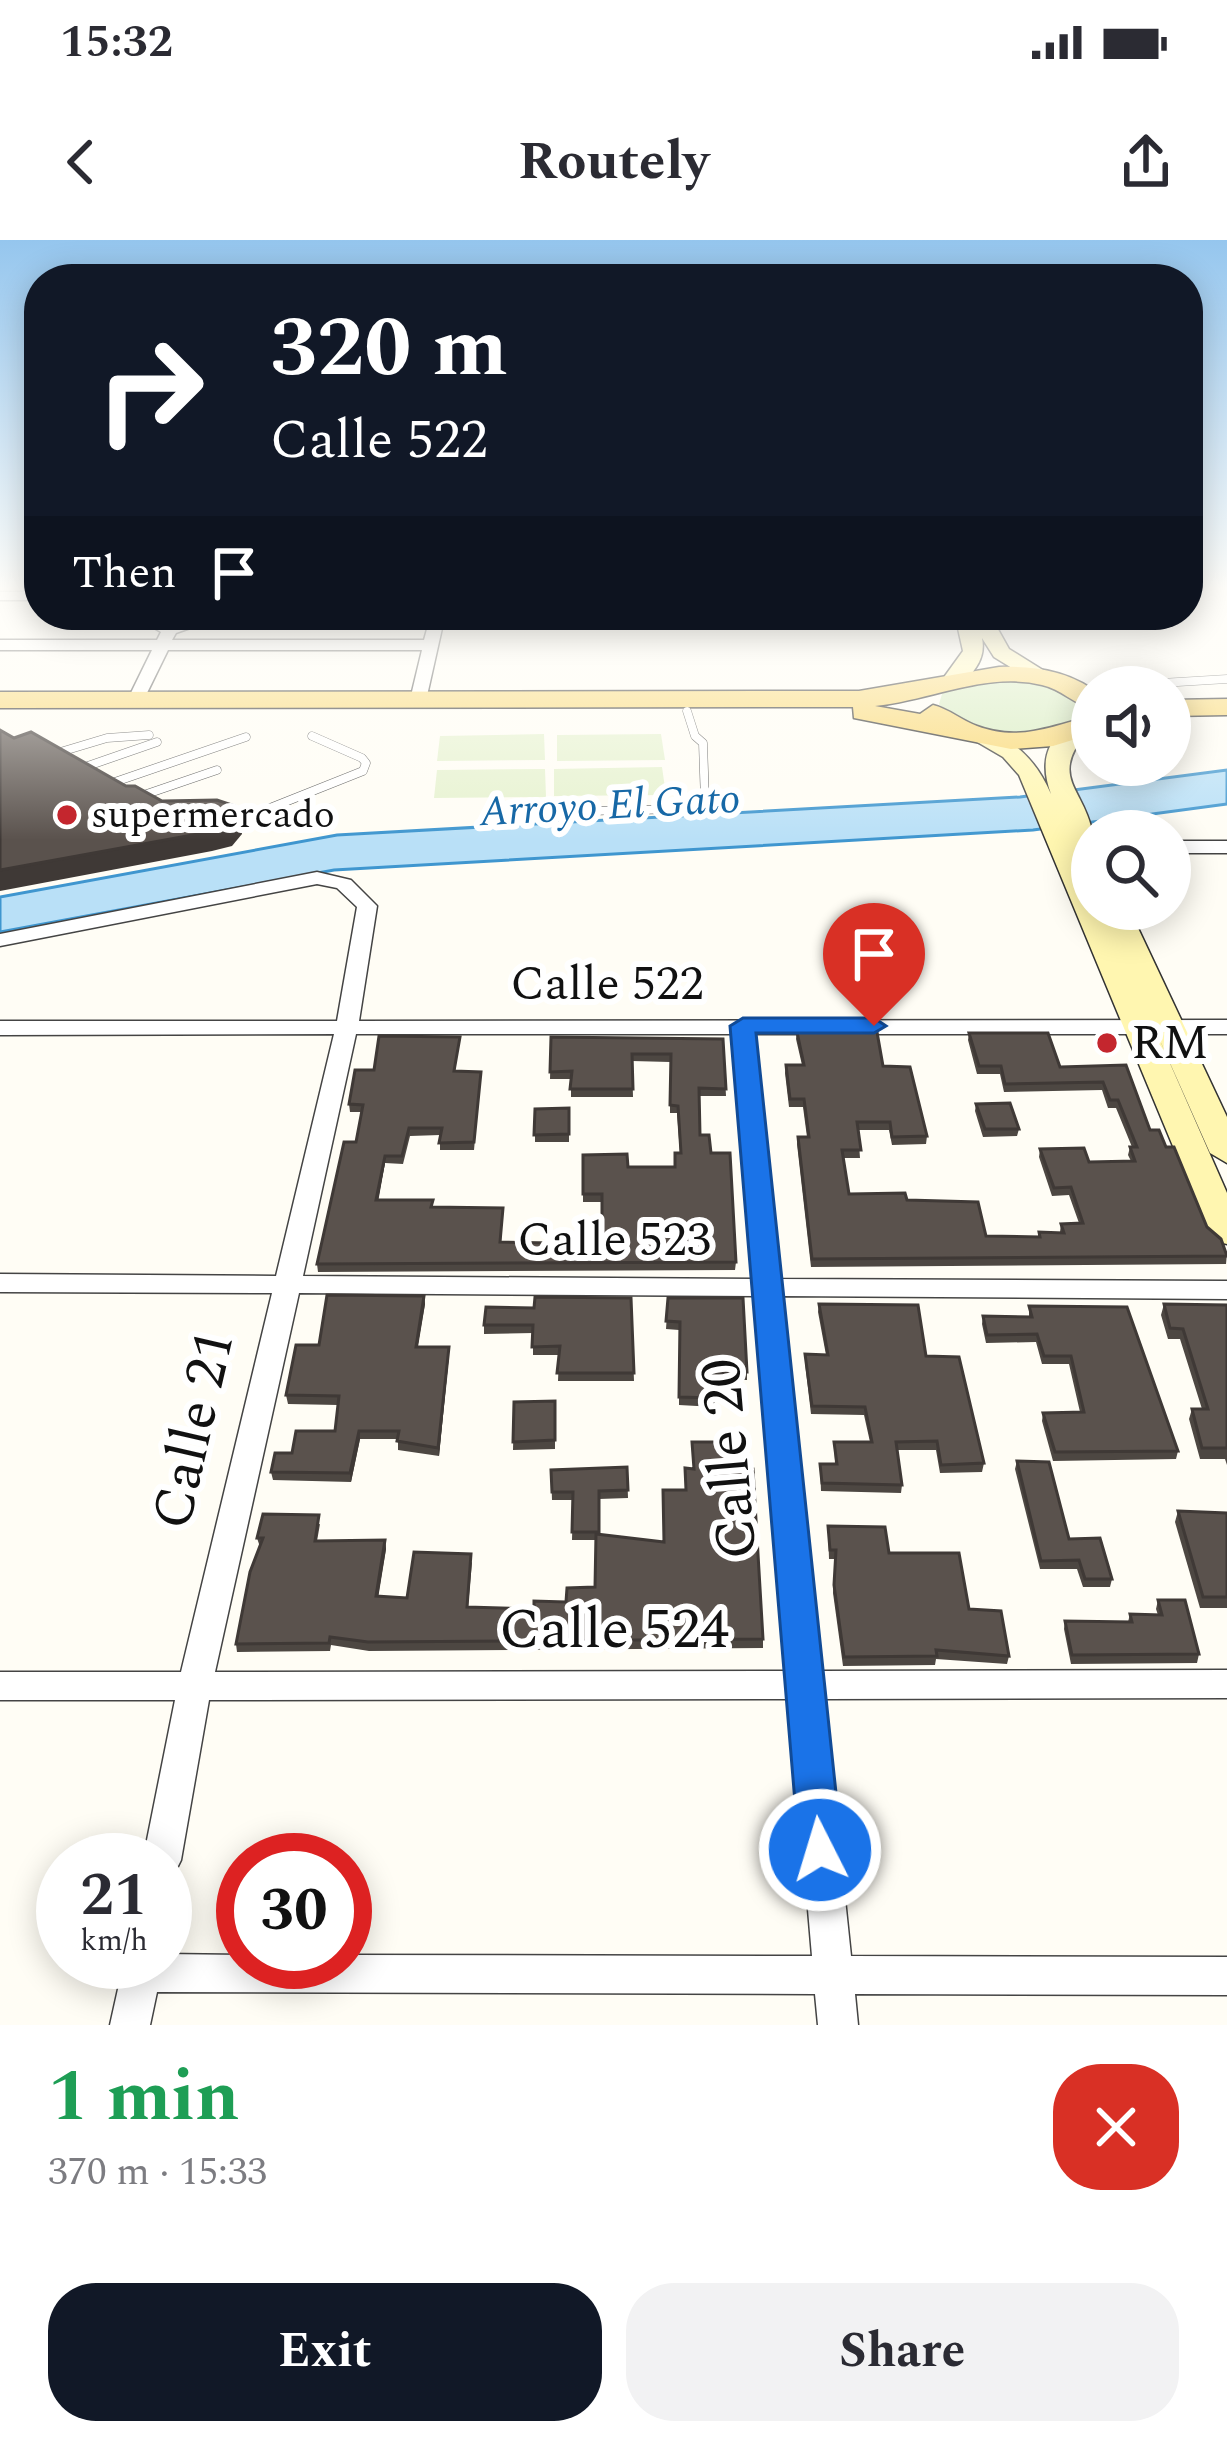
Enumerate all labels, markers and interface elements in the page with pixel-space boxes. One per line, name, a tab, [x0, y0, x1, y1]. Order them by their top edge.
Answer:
text: 15:32	[60, 8, 173, 77]
text: Routely	[518, 121, 709, 203]
icon: back	[48, 129, 114, 195]
icon: share	[1113, 129, 1179, 195]
text: 320 m	[270, 285, 508, 413]
icon: right	[72, 312, 228, 468]
text: Calle 522	[270, 400, 488, 482]
text: Then	[72, 539, 177, 608]
icon: arrive	[201, 540, 267, 606]
map controls	[1071, 666, 1191, 930]
button: sound	[1071, 666, 1191, 786]
water label: Arroyo El Gato	[477, 768, 742, 844]
place label: supermercado	[91, 786, 335, 845]
marker: supermercado	[54, 802, 80, 828]
button: search	[1071, 810, 1191, 930]
pin	[823, 903, 925, 1026]
icon: arrive	[841, 921, 907, 987]
street label: Calle 522	[510, 948, 704, 1021]
place label: RM	[1131, 1007, 1209, 1080]
marker: RM	[1094, 1030, 1120, 1056]
street label: Calle 523	[517, 1204, 711, 1277]
street label: Calle 21	[129, 1322, 259, 1538]
street label: Calle 20	[678, 1355, 782, 1563]
street label: Calle 524	[499, 1587, 729, 1673]
position arrow	[757, 1787, 883, 1913]
speed limit sign: 30	[216, 1833, 372, 1989]
text: 21	[80, 1850, 148, 1942]
text: km/h	[80, 1918, 148, 1964]
text: 1 min	[48, 2043, 240, 2152]
button: close	[1053, 2064, 1179, 2190]
text: 370 m · 15:33	[48, 2143, 267, 2202]
button: Exit	[48, 2283, 602, 2421]
button: Share	[626, 2283, 1179, 2421]

